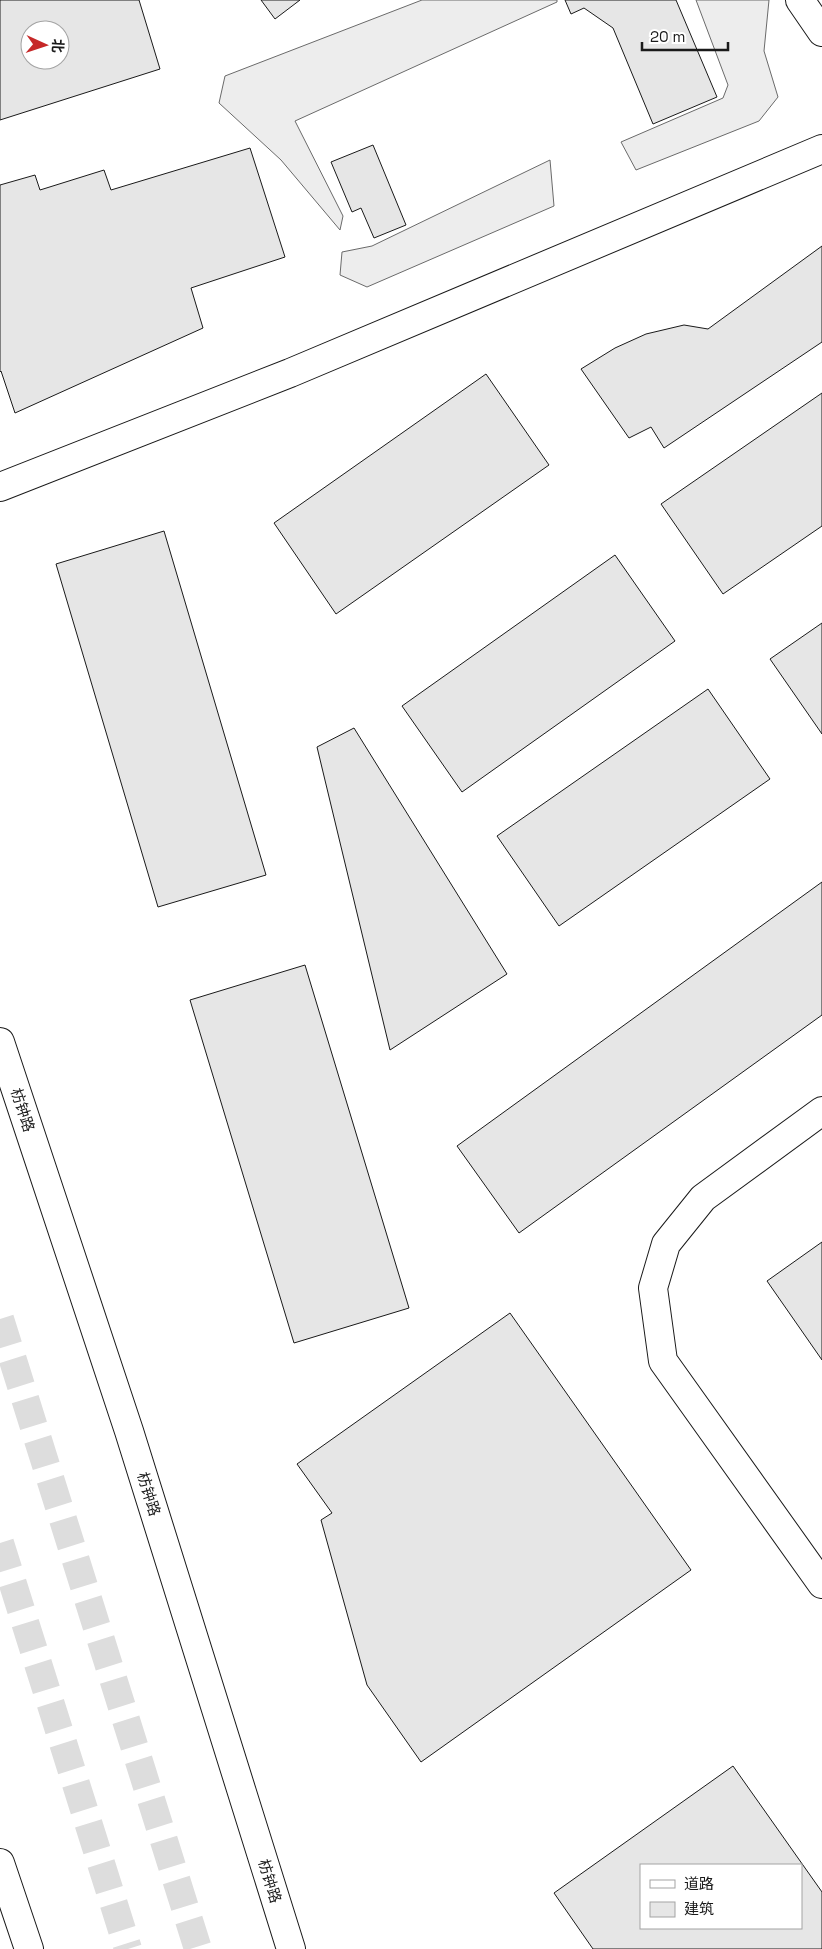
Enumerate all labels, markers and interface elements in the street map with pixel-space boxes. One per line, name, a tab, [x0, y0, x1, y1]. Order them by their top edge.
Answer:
north arrow	[20, 20, 70, 70]
scale bar	[642, 20, 728, 52]
text: 20 m	[650, 27, 685, 46]
text: 北	[49, 38, 67, 53]
street label: 枋钟路	[7, 1086, 39, 1134]
street label: 枋钟路	[133, 1470, 165, 1518]
street label: 枋钟路	[254, 1857, 286, 1905]
legend	[640, 1864, 802, 1929]
text: 道路	[684, 1874, 714, 1893]
text: 建筑	[684, 1899, 714, 1918]

